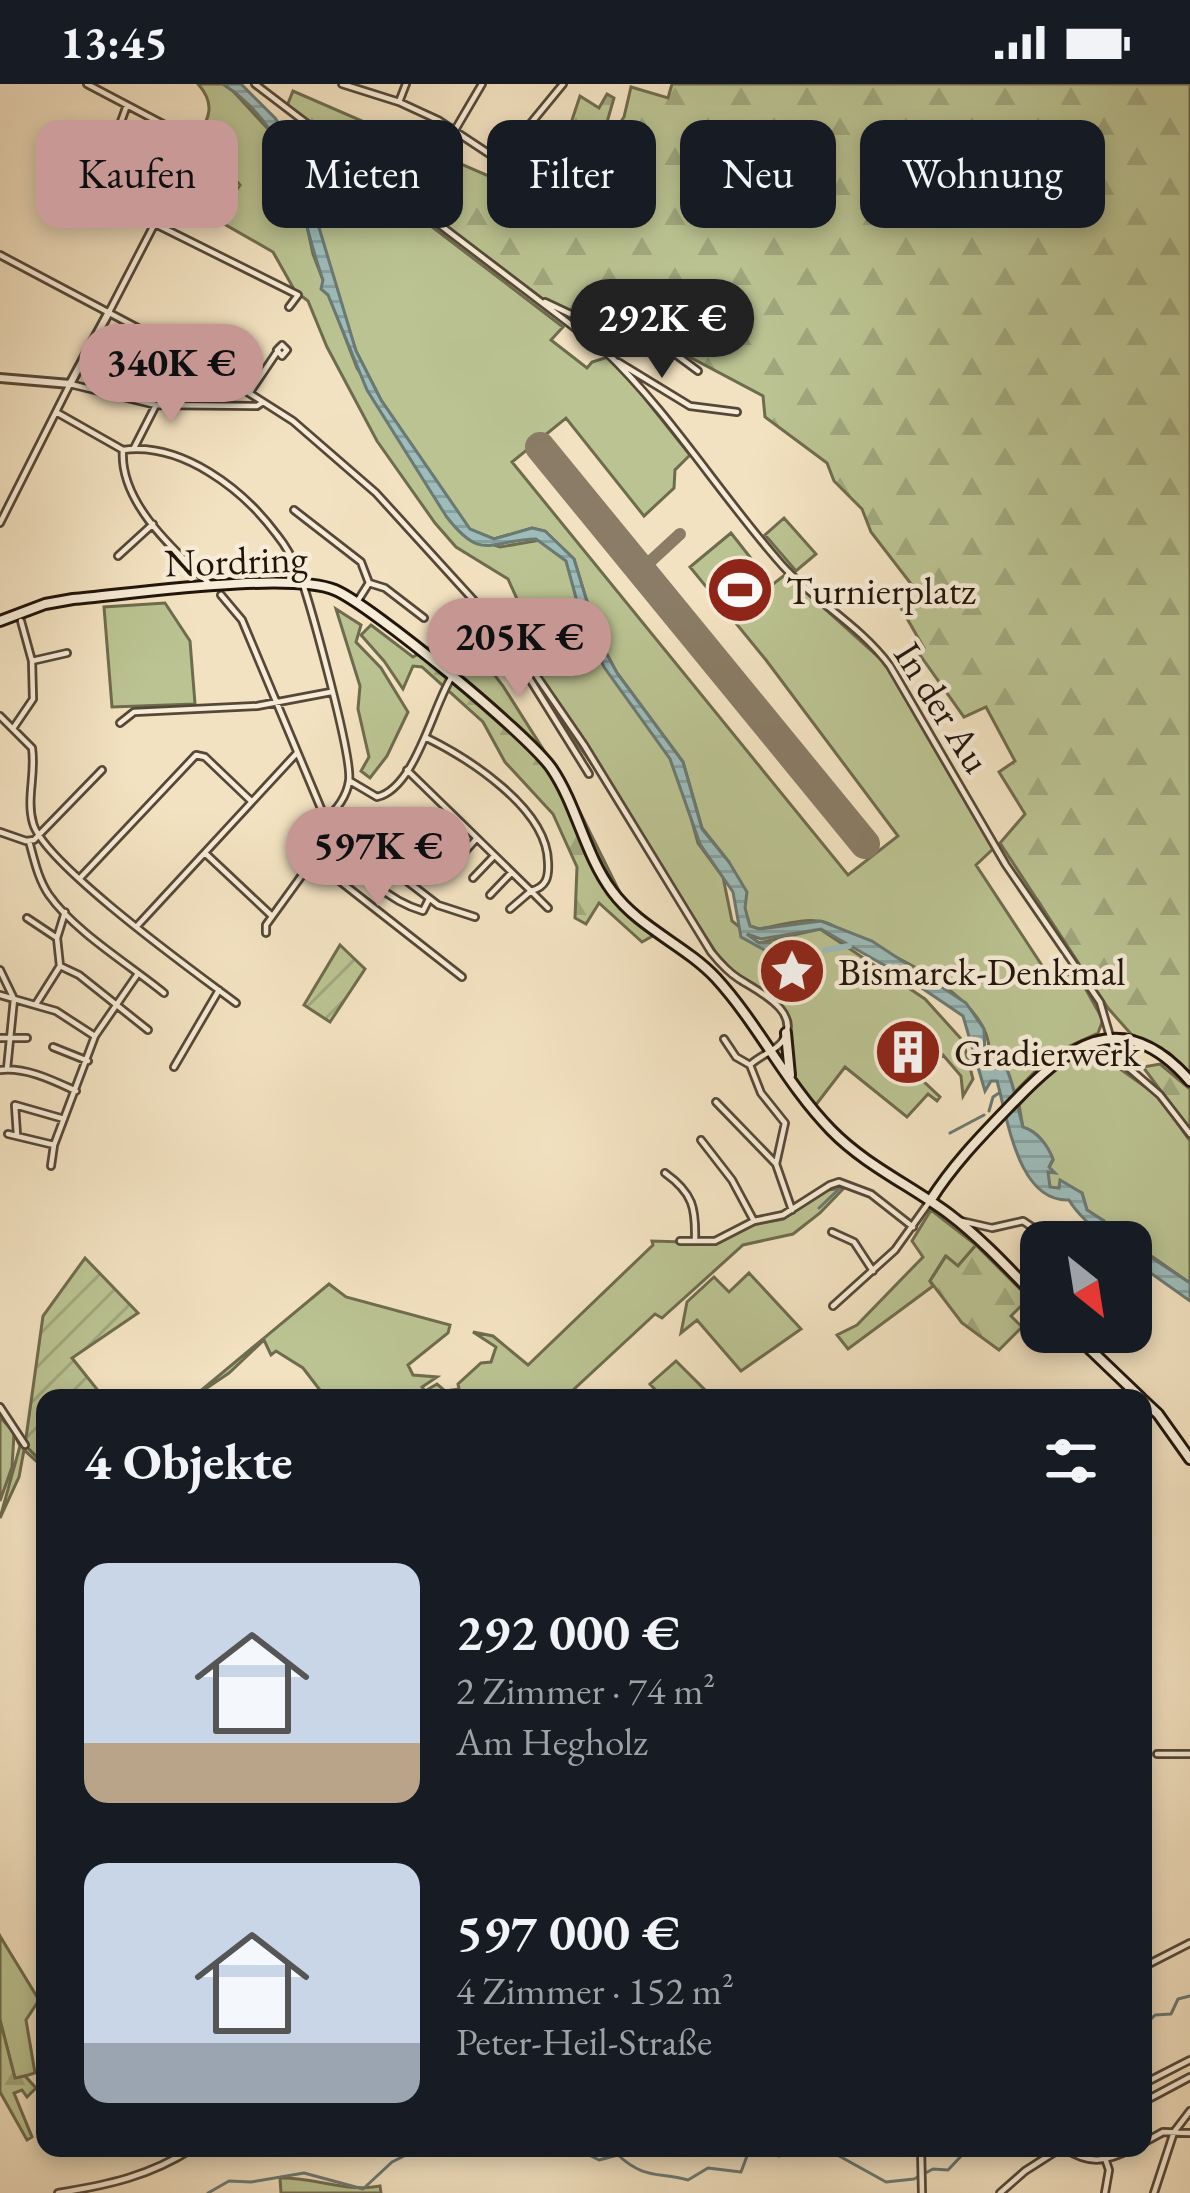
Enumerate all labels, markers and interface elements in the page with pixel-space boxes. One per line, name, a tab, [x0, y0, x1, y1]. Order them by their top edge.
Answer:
text: 13:45	[60, 13, 168, 71]
chip: Kaufen	[36, 120, 238, 228]
chip: Mieten	[262, 120, 463, 228]
chip: Filter	[487, 120, 656, 228]
chip: Neu	[680, 120, 836, 228]
chip: Wohnung	[860, 120, 1105, 228]
pin: 292K €	[564, 279, 760, 381]
text: 292K €	[597, 292, 727, 343]
pin: 340K €	[73, 324, 269, 426]
text: 340K €	[106, 337, 236, 388]
street label: Nordring	[164, 532, 309, 588]
sports icon: Turnierplatz	[705, 555, 775, 625]
place label: Turnierplatz	[786, 565, 976, 616]
pin: 205K €	[421, 598, 617, 700]
text: 205K €	[454, 611, 584, 662]
street label: In der Au	[883, 632, 1003, 783]
pin: 597K €	[280, 807, 476, 909]
text: 597K €	[313, 820, 443, 871]
place icon: Bismarck-Denkmal	[757, 936, 827, 1006]
place label: Bismarck-Denkmal	[838, 946, 1126, 997]
building icon: Gradierwerk	[873, 1017, 943, 1087]
place label: Gradierwerk	[954, 1027, 1142, 1078]
north arrow	[1020, 1221, 1152, 1353]
map controls	[1020, 1221, 1152, 1353]
text: 4 Objekte	[84, 1428, 293, 1494]
icon: filters	[1038, 1428, 1104, 1494]
text: 292 000 €	[456, 1599, 680, 1665]
icon: home	[180, 1611, 324, 1755]
text: 2 Zimmer · 74 m²	[456, 1665, 715, 1716]
text: Am Hegholz	[456, 1716, 648, 1767]
text: 597 000 €	[456, 1899, 680, 1965]
icon: home	[180, 1911, 324, 2055]
text: 4 Zimmer · 152 m²	[456, 1965, 734, 2016]
text: Peter-Heil-Straße	[456, 2016, 712, 2067]

